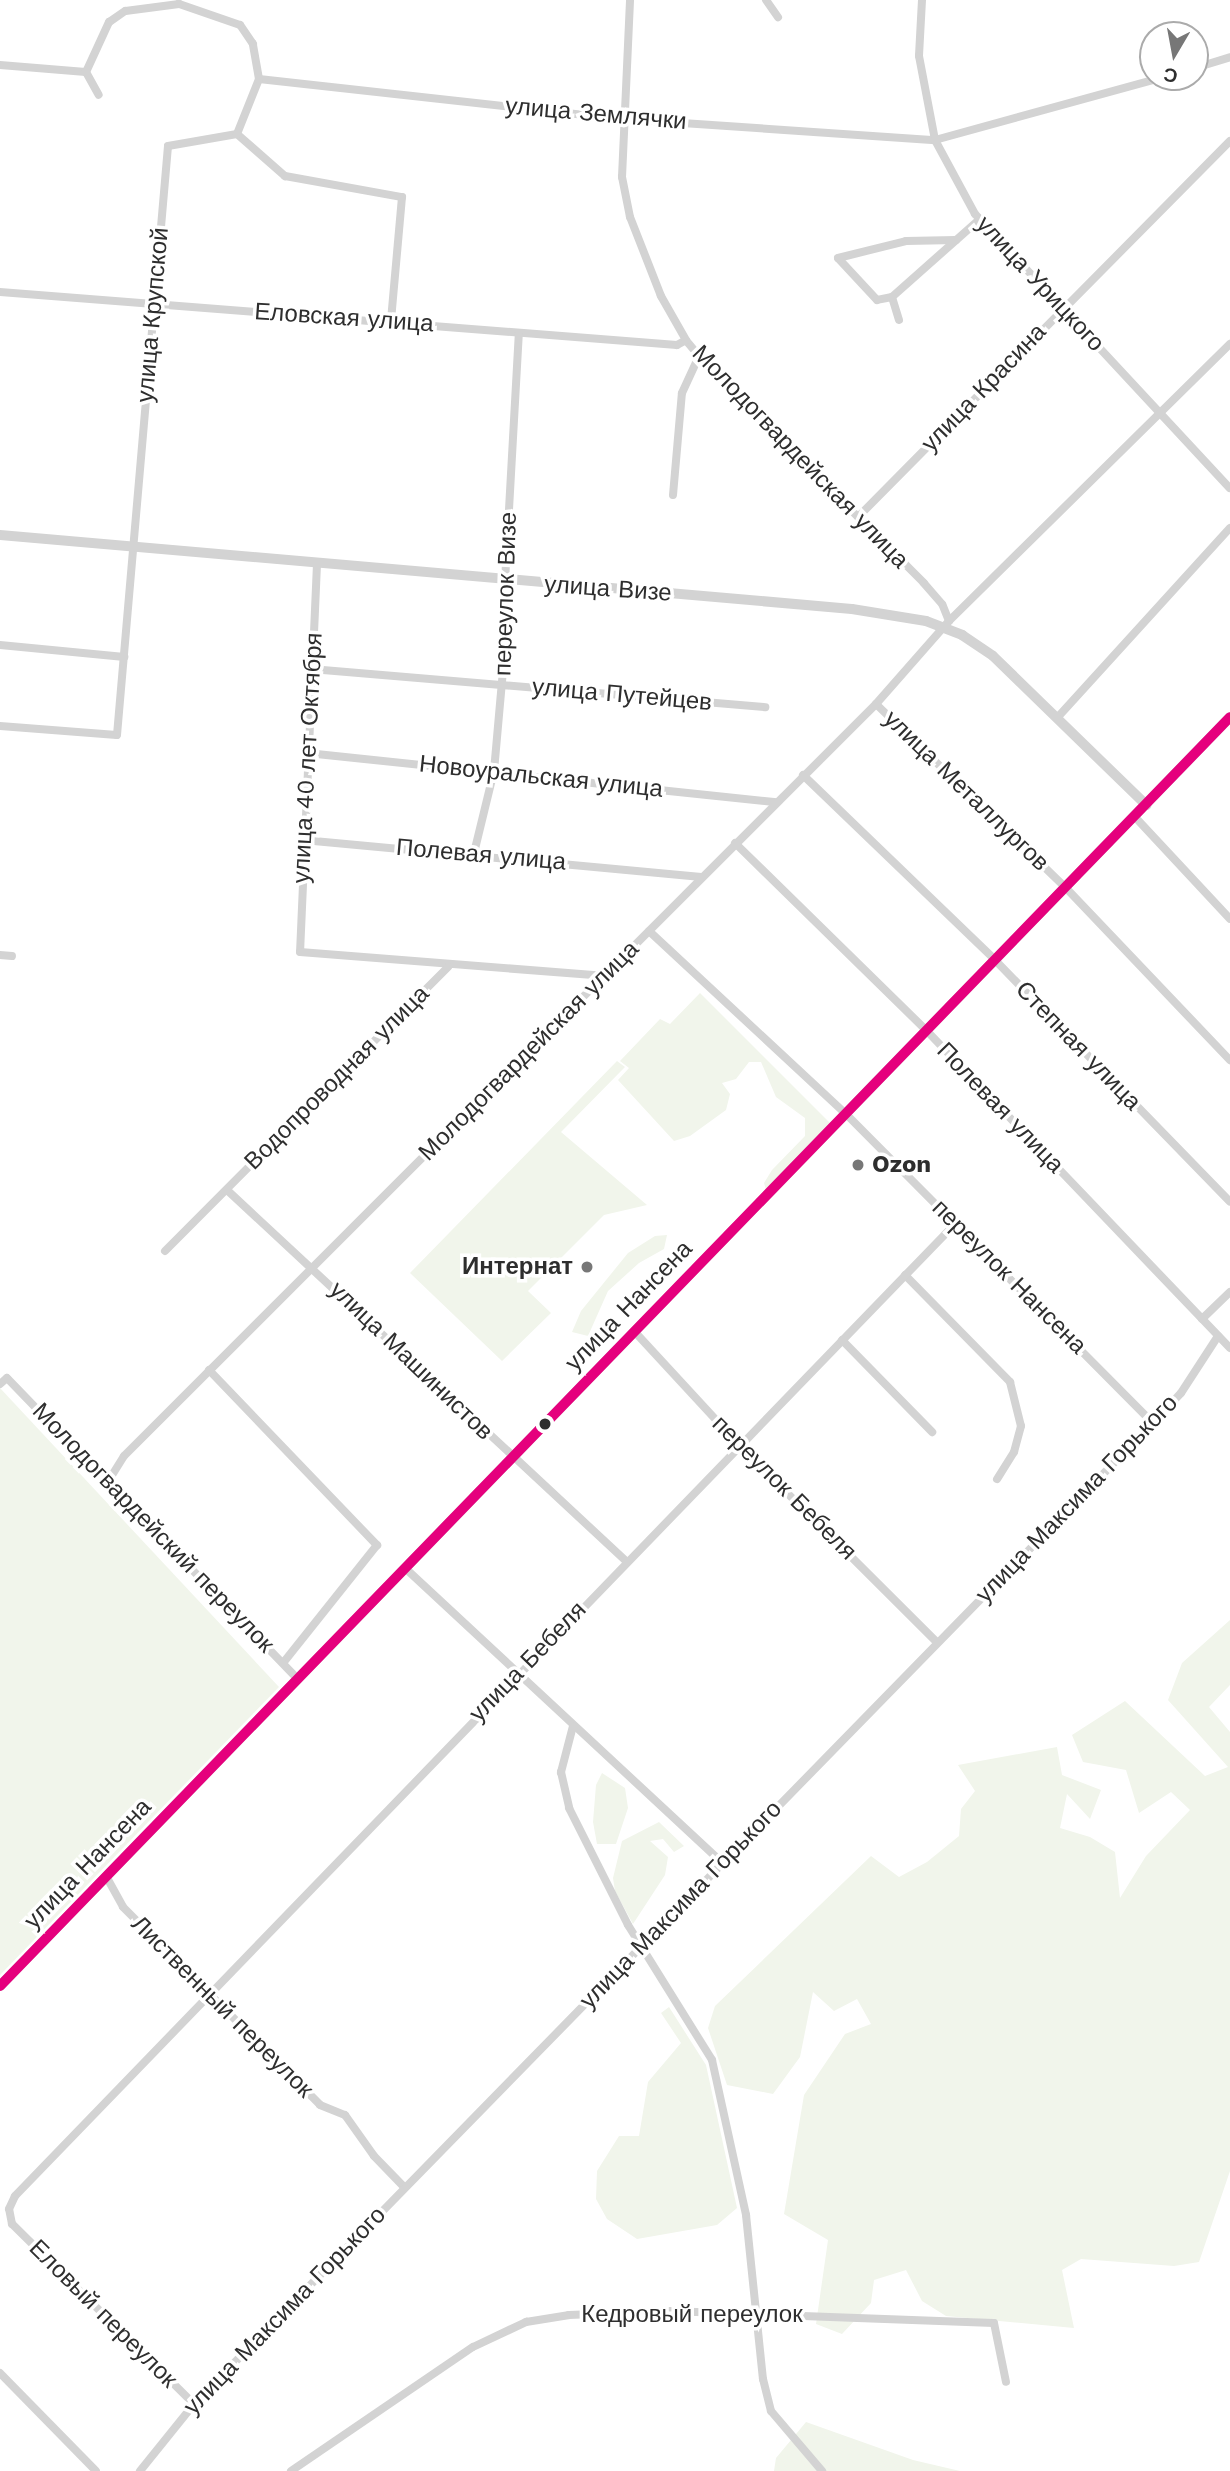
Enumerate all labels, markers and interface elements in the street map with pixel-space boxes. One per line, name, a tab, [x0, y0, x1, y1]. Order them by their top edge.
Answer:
north arrow	[1139, 21, 1209, 91]
text: С	[1162, 63, 1179, 88]
street label: улица Землячки	[504, 92, 688, 136]
street label: улица Урицкого	[970, 210, 1110, 358]
street label: улица Крупской	[131, 226, 175, 404]
street label: Еловская улица	[253, 297, 435, 339]
street label: улица Красина	[916, 318, 1052, 458]
street label: Молодогвардейская улица	[686, 339, 914, 575]
street label: переулок Визе	[489, 512, 523, 676]
street label: улица Визе	[543, 570, 673, 608]
street label: улица 40 лет Октября	[287, 632, 329, 884]
street label: улица Путейцев	[531, 673, 713, 717]
street label: улица Металлургов	[877, 705, 1055, 877]
street label: Новоуральская улица	[418, 750, 664, 804]
street label: Полевая улица	[395, 833, 567, 877]
street label: Молодогвардейская улица	[413, 935, 645, 1167]
street label: Степная улица	[1009, 976, 1147, 1116]
street label: Водопроводная улица	[239, 980, 435, 1176]
street label: Полевая улица	[930, 1037, 1070, 1179]
place label: Ozon	[872, 1151, 931, 1179]
marker: Ozon	[850, 1157, 866, 1173]
street label: переулок Нансена	[926, 1194, 1092, 1360]
street label: улица Нансена	[560, 1235, 698, 1377]
place label: Интернат	[462, 1253, 573, 1281]
marker: Интернат	[579, 1259, 595, 1275]
street label: улица Машинистов	[323, 1276, 499, 1446]
street label: улица Максима Горького	[970, 1389, 1184, 1609]
street label: Молодогвардейский переулок	[26, 1397, 280, 1659]
street label: переулок Бебеля	[706, 1410, 862, 1566]
unlabelled marker	[538, 1417, 552, 1431]
street label: улица Бебеля	[463, 1596, 593, 1728]
street label: улица Нансена	[19, 1793, 157, 1935]
street label: улица Максима Горького	[574, 1795, 788, 2015]
street label: Лиственный переулок	[125, 1910, 319, 2104]
street label: улица Максима Горького	[178, 2201, 392, 2421]
street label: Еловый переулок	[23, 2234, 183, 2394]
street label: Кедровый переулок	[581, 2301, 803, 2329]

